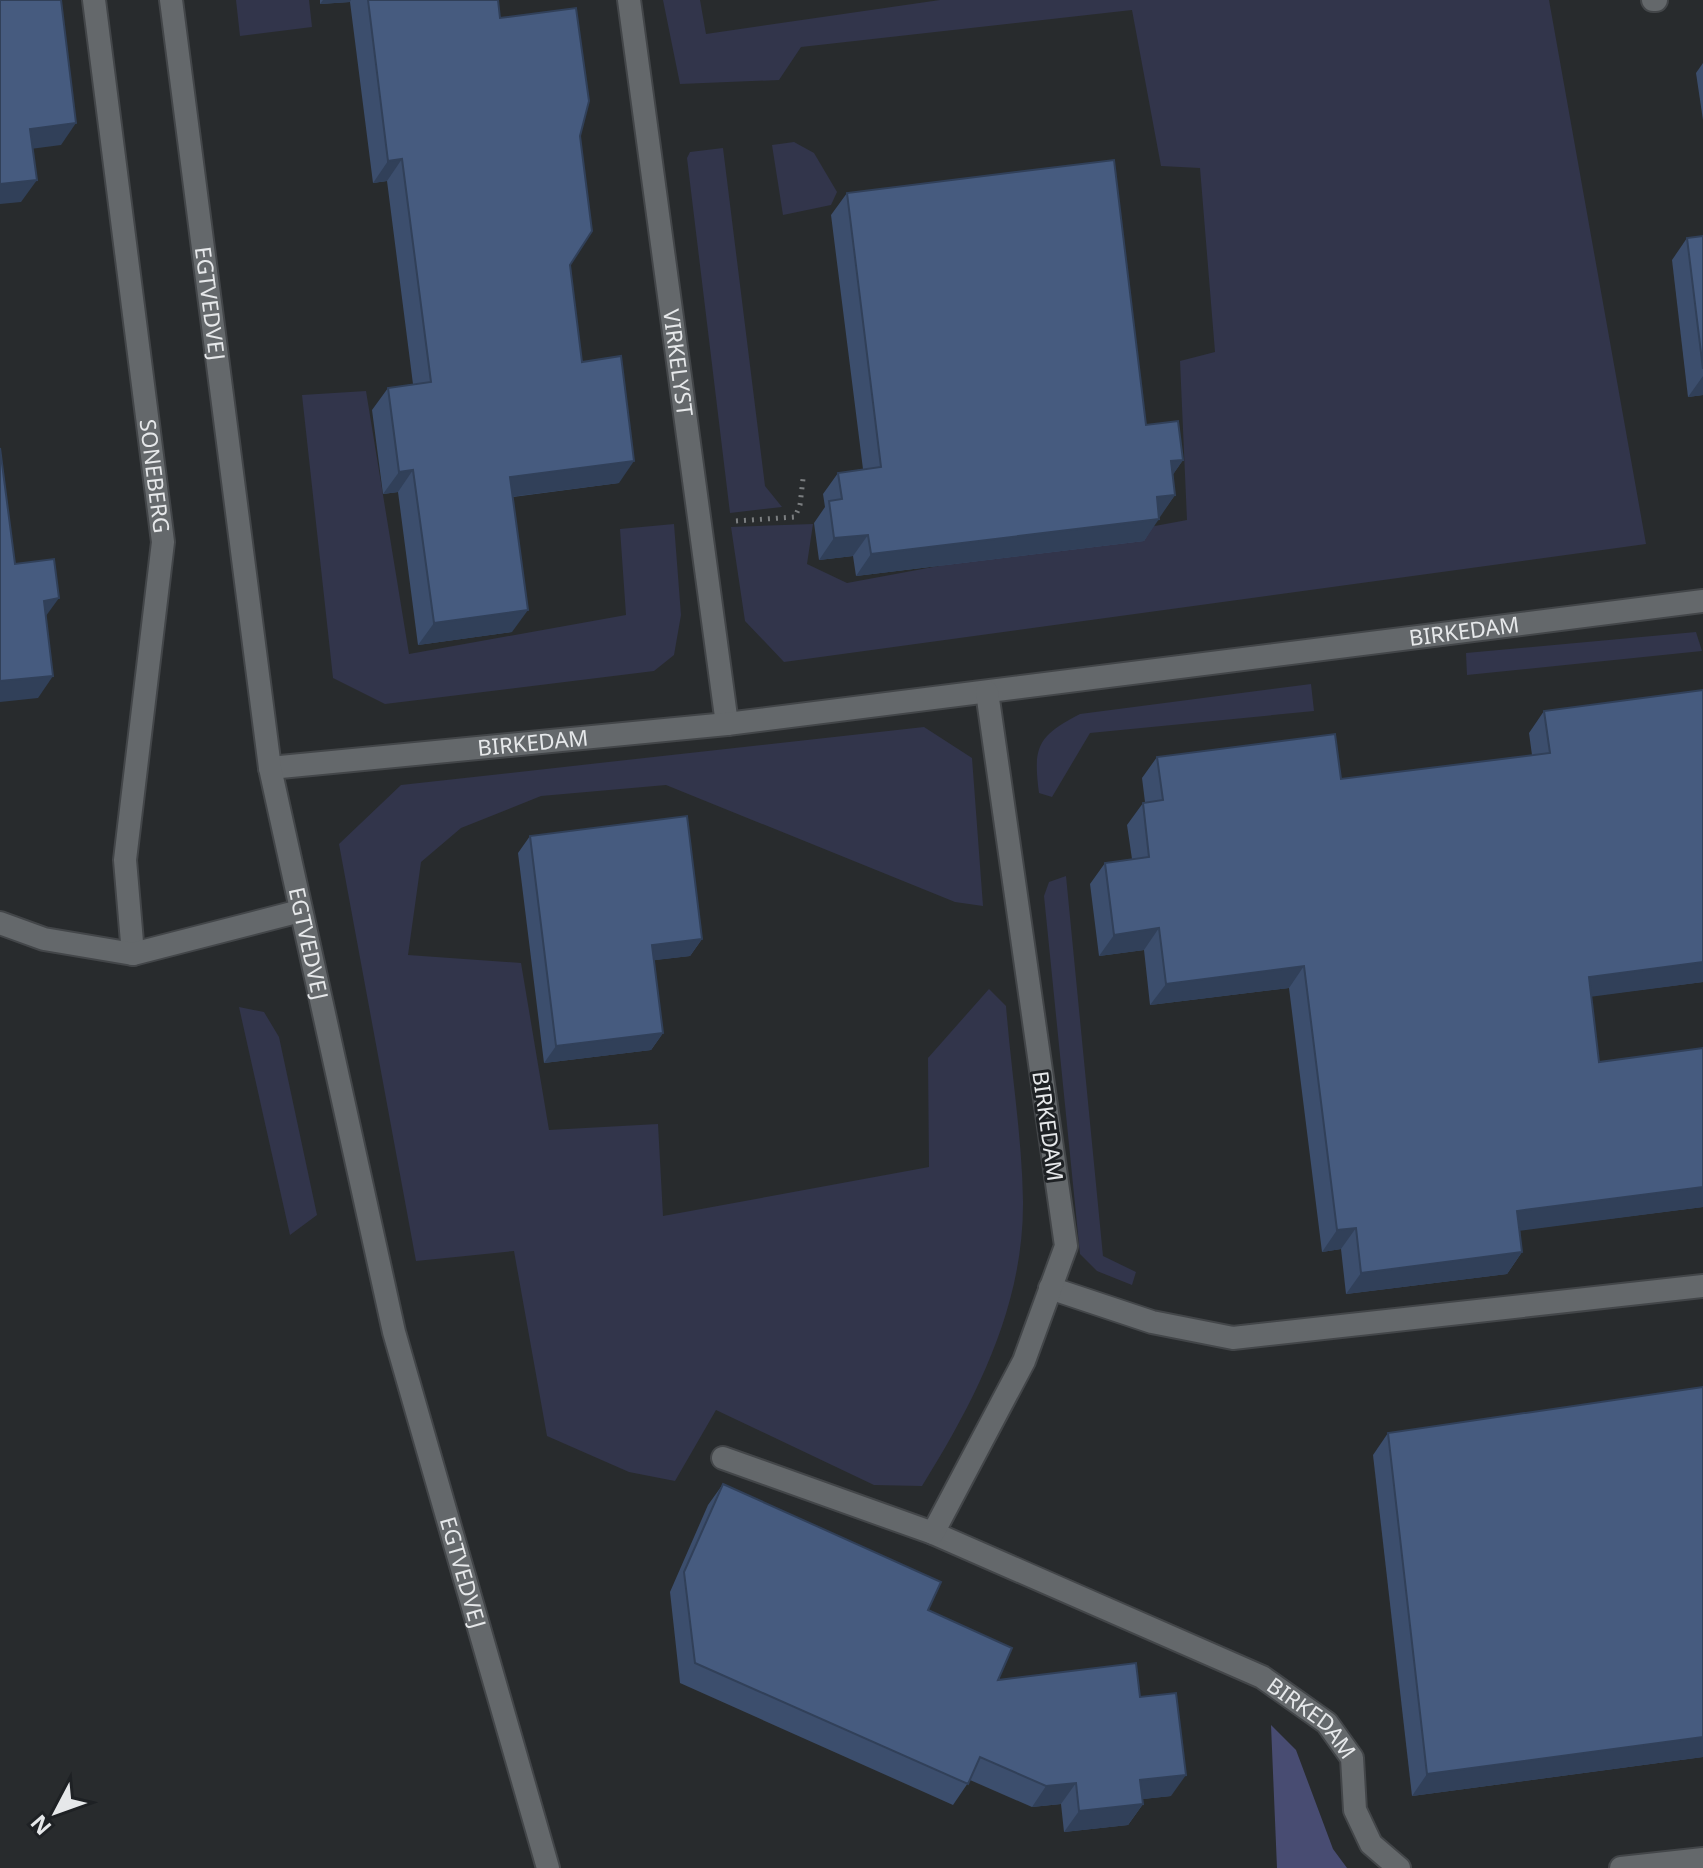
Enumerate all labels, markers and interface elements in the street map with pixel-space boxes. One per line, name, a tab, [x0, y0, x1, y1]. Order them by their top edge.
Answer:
street label: EGTVEDVEJ	[189, 245, 233, 362]
street label: VIRKELYST	[657, 307, 701, 418]
street label: SONEBERG	[133, 417, 178, 535]
street label: BIRKEDAM	[1407, 608, 1521, 652]
street label: BIRKEDAM	[476, 721, 589, 762]
street label: EGTVEDVEJ	[283, 884, 337, 1002]
street label: BIRKEDAM	[1026, 1069, 1072, 1183]
street label: EGTVEDVEJ	[434, 1513, 494, 1631]
street label: BIRKEDAM	[1262, 1669, 1364, 1764]
north arrow	[16, 1772, 96, 1852]
text: N	[23, 1809, 57, 1842]

